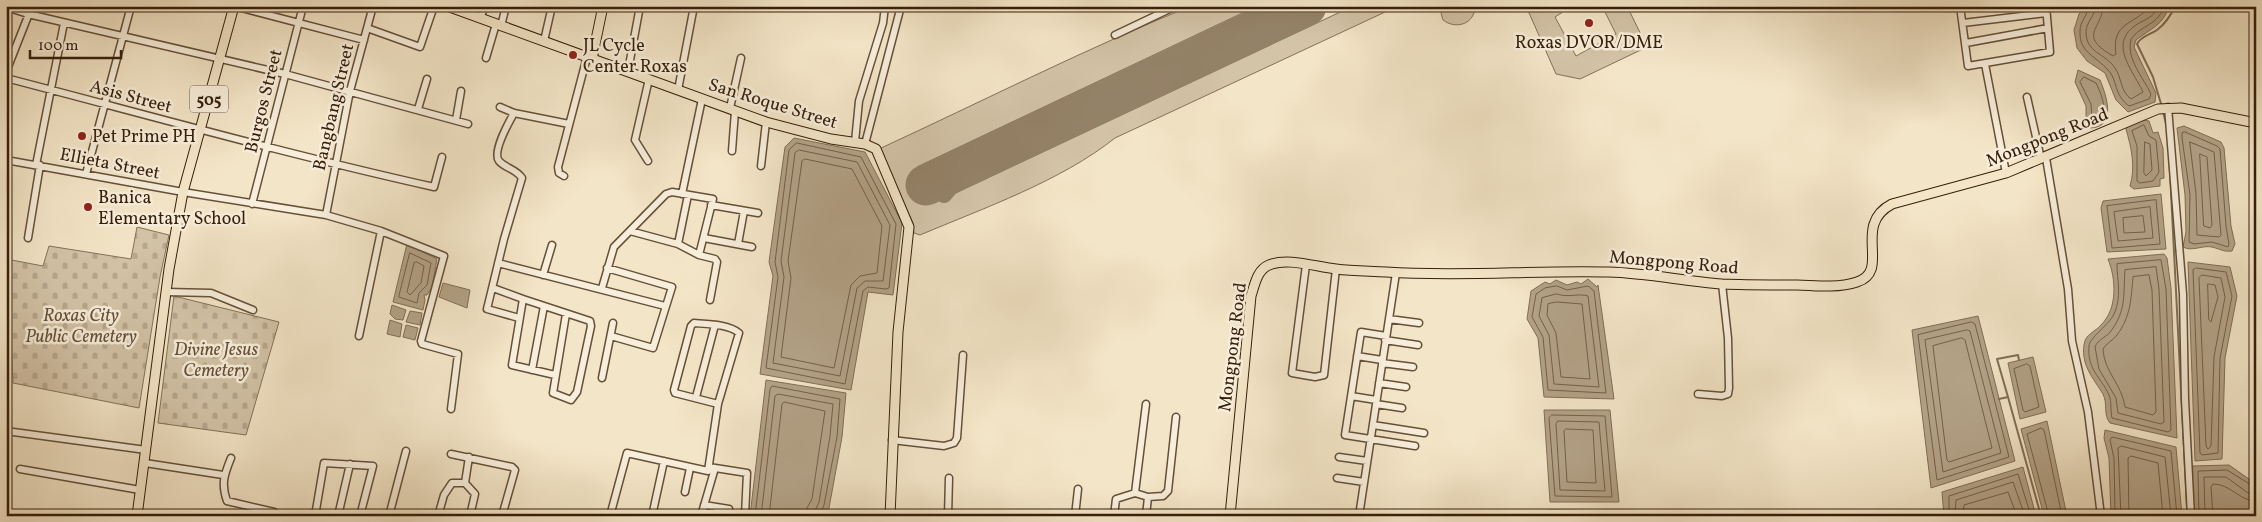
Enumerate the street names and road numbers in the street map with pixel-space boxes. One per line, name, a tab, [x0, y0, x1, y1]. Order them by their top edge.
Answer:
street label: Bangbang Street	[308, 41, 361, 173]
street label: Burgos Street	[239, 47, 289, 156]
street label: San Roque Street	[705, 73, 840, 136]
street label: Asis Street	[87, 74, 175, 120]
road number: 505	[190, 86, 228, 112]
street label: Mongpong Road	[1983, 102, 2113, 174]
street label: Ellieta Street	[57, 143, 162, 186]
street label: Mongpong Road	[1608, 245, 1740, 282]
street label: Mongpong Road	[1213, 281, 1254, 413]

